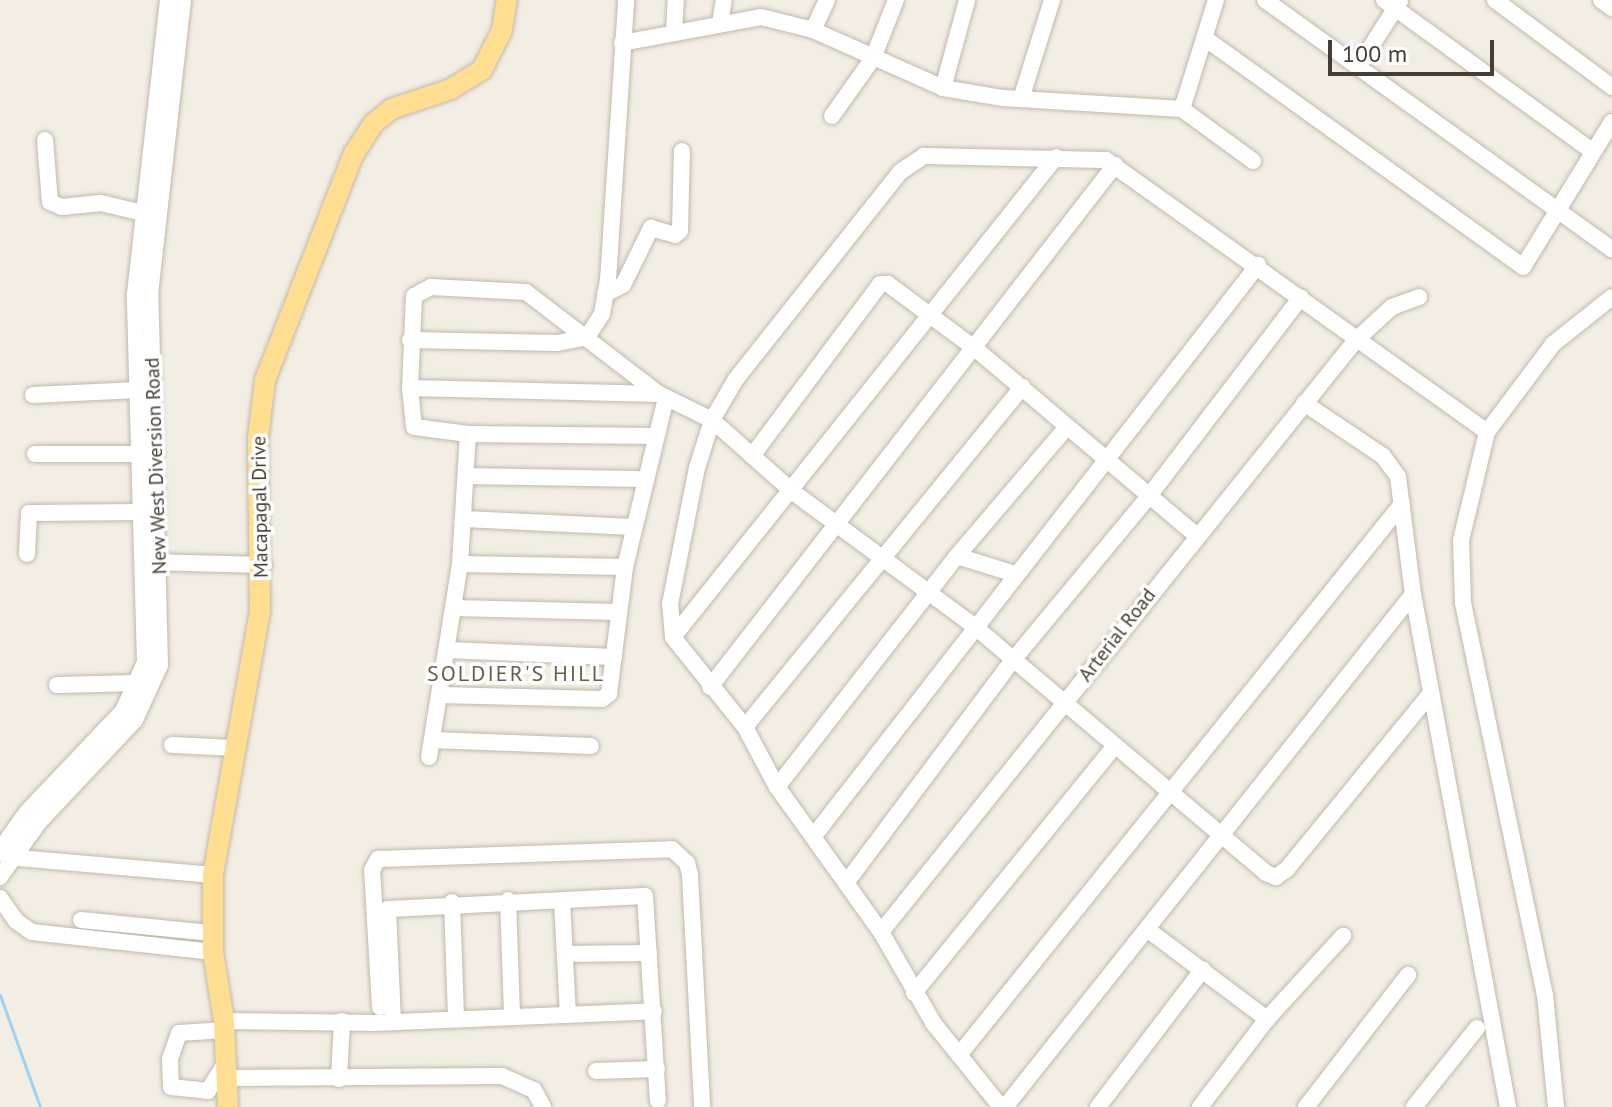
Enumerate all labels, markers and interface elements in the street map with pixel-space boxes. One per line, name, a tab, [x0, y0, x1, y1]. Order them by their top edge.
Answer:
scale bar	[1332, 24, 1498, 74]
text: 100 m	[1342, 38, 1407, 69]
street label: New West Diversion Road	[140, 357, 172, 575]
street label: Macapagal Drive	[247, 436, 273, 578]
street label: Arterial Road	[1073, 584, 1161, 686]
district label: SOLDIER'S HILL	[427, 661, 605, 687]

